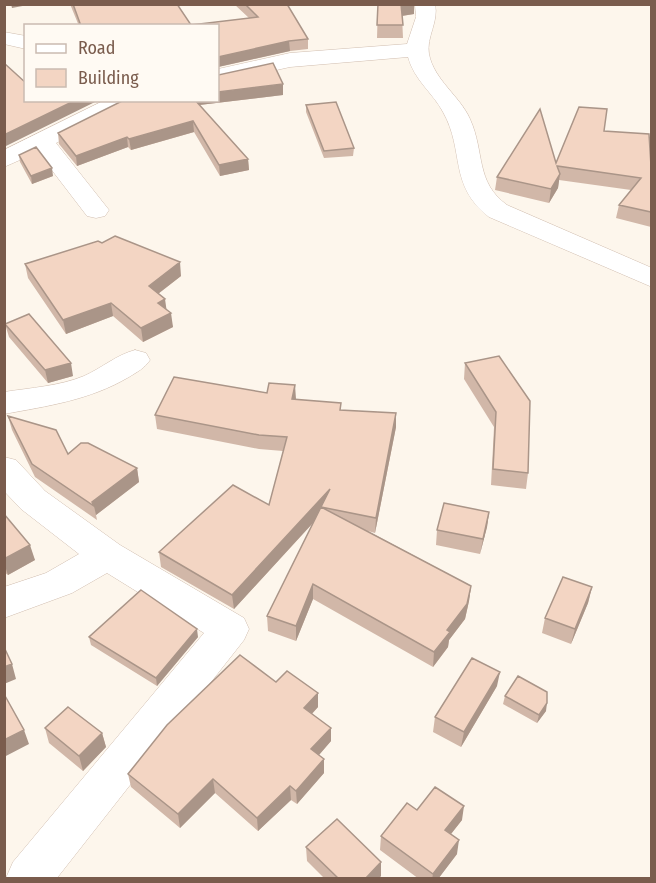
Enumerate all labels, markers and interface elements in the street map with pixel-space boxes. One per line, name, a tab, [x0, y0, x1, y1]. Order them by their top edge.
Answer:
legend	[24, 24, 219, 102]
text: Road	[78, 37, 115, 59]
text: Building	[78, 67, 139, 89]

